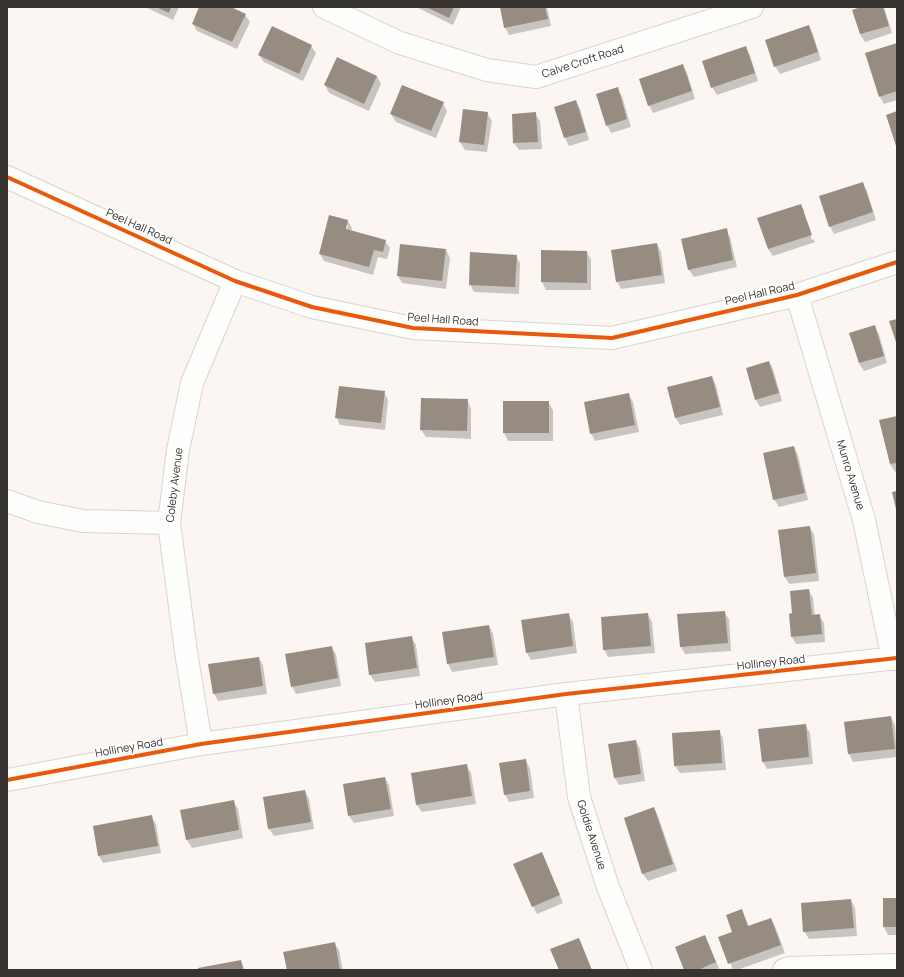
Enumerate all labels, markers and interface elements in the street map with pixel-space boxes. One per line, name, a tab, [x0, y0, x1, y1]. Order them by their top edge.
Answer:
street label: Calve Croft Road	[540, 43, 626, 81]
street label: Peel Hall Road	[104, 206, 174, 248]
street label: Peel Hall Road	[724, 280, 796, 308]
street label: Peel Hall Road	[407, 311, 479, 329]
street label: Munro Avenue	[833, 438, 867, 512]
street label: Coleby Avenue	[164, 447, 186, 523]
street label: Holliney Road	[736, 653, 806, 673]
street label: Holliney Road	[414, 690, 484, 712]
street label: Holliney Road	[94, 736, 164, 760]
street label: Goldie Avenue	[574, 799, 608, 871]

